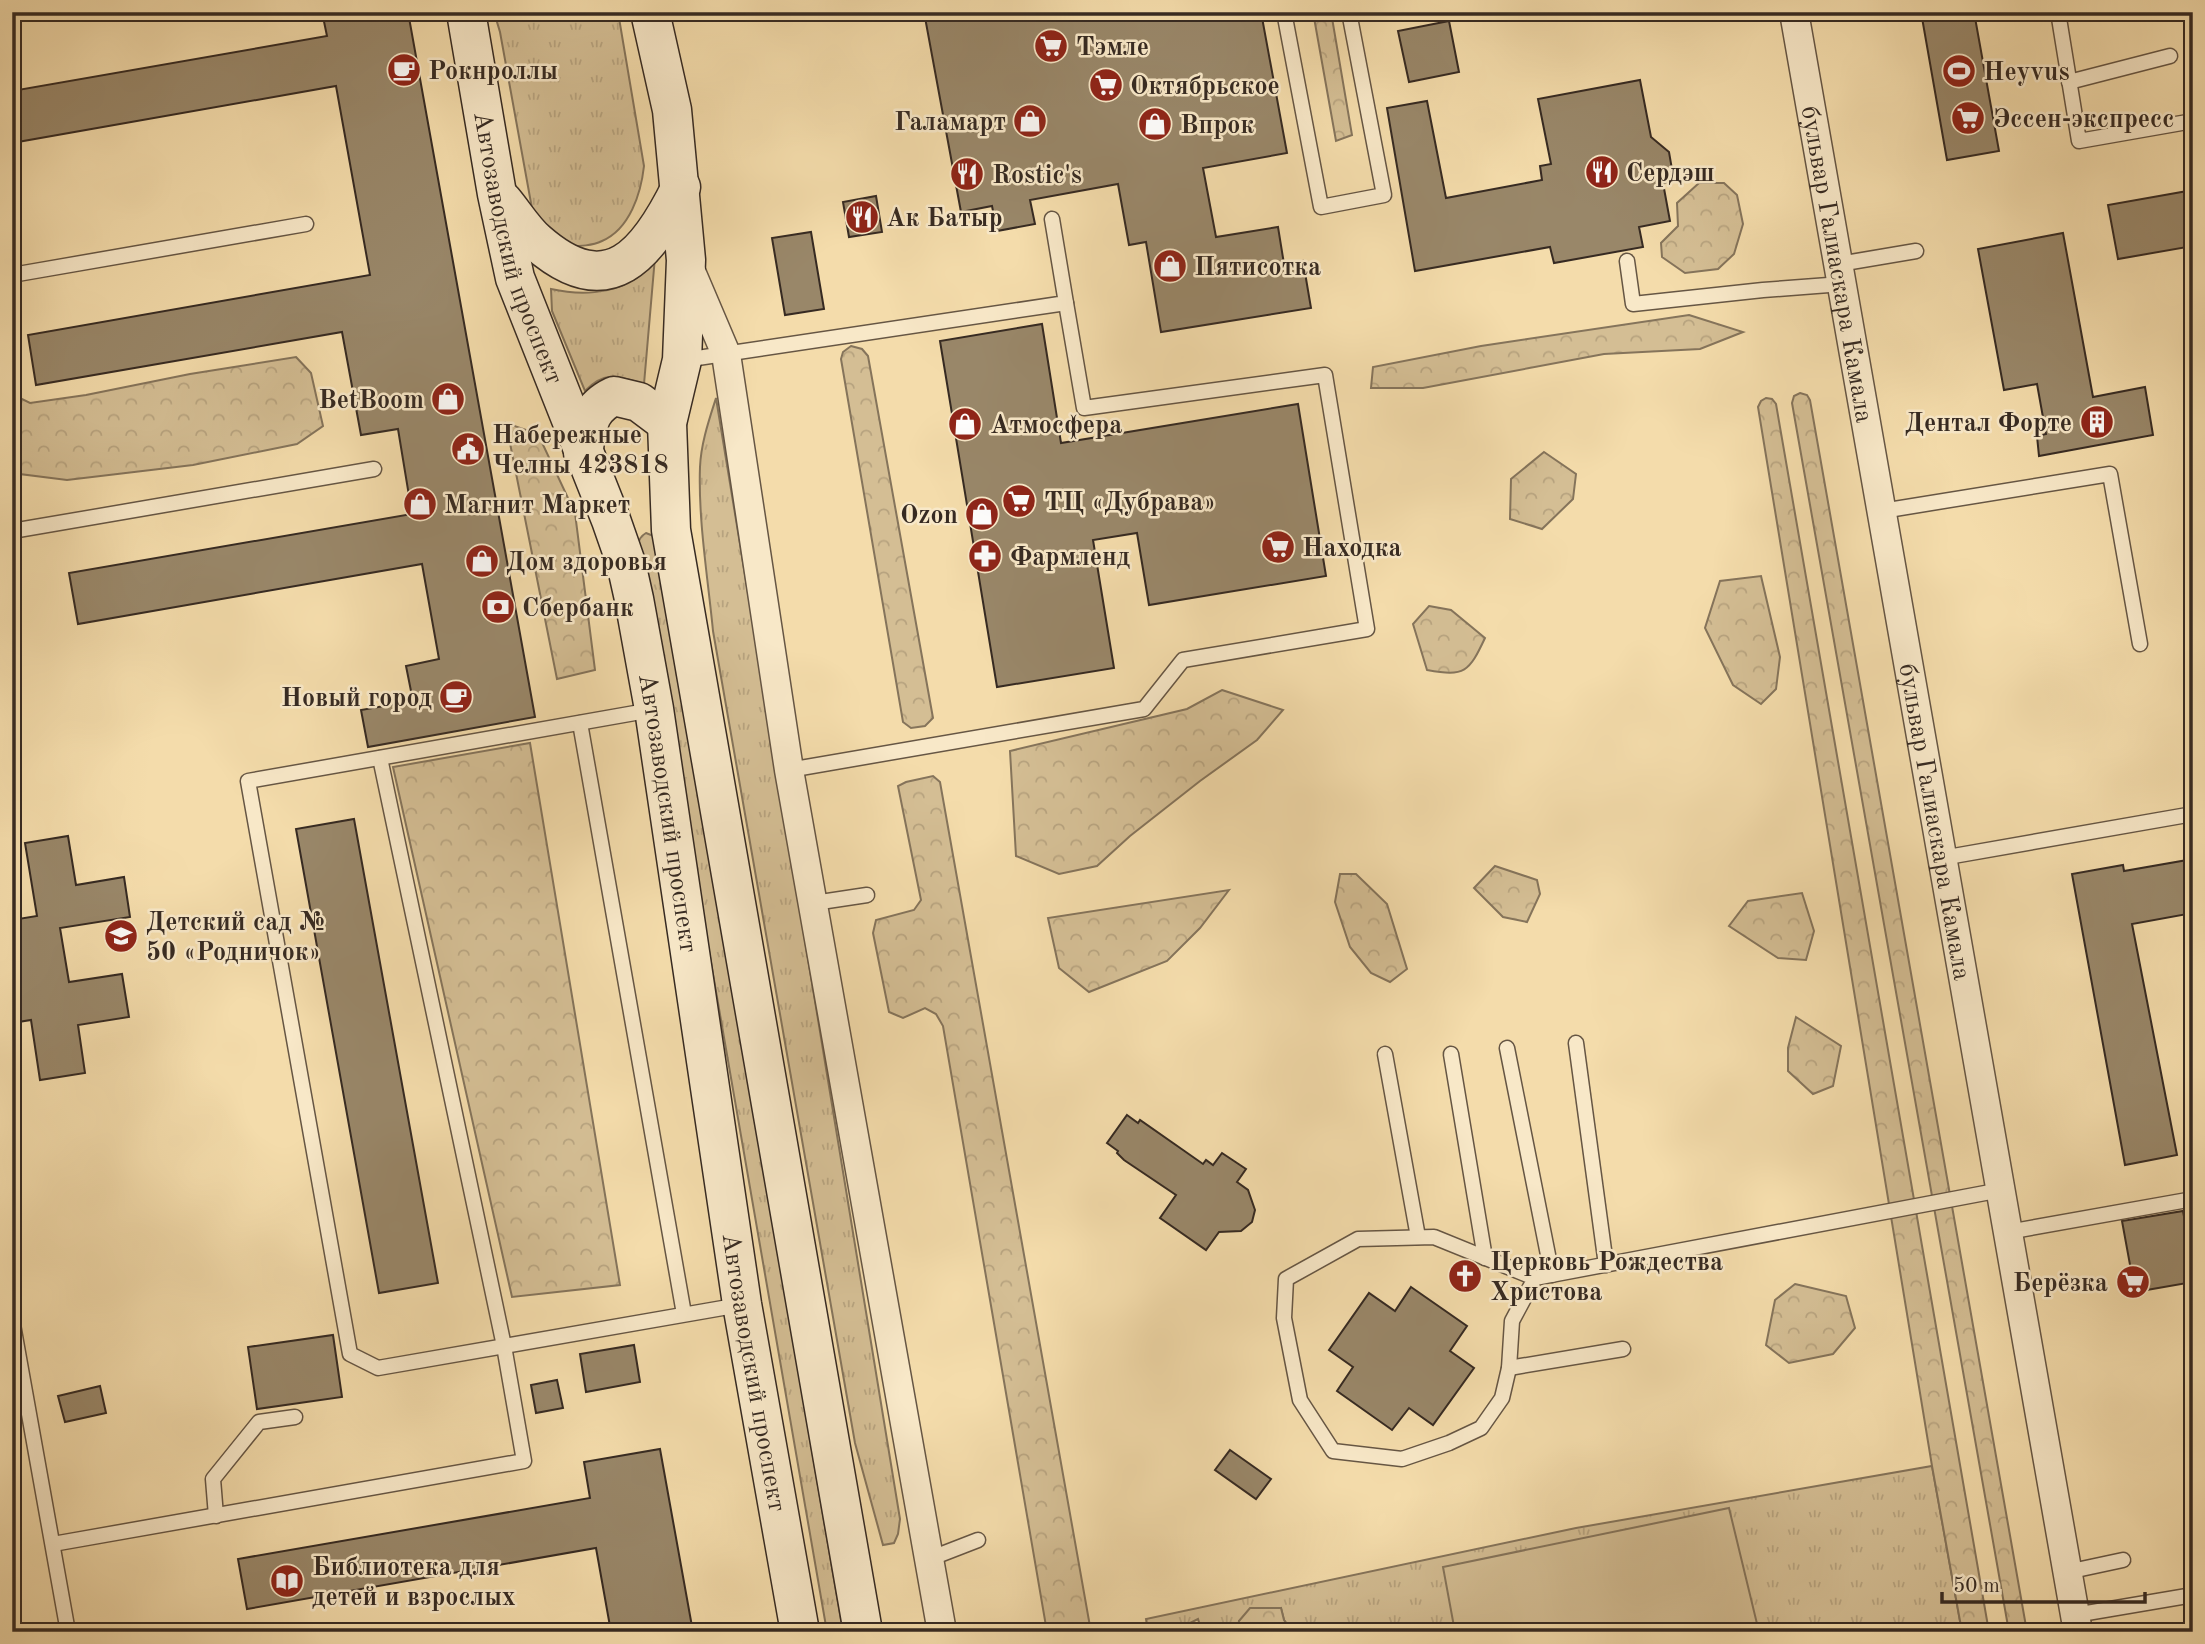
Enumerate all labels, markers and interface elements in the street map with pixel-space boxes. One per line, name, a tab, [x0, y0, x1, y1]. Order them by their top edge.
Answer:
supermarket icon: Тэмле	[1032, 27, 1070, 65]
place label: Тэмле	[1076, 35, 1149, 61]
cafe icon: Рокнроллы	[385, 51, 423, 89]
sports icon: Heyvus	[1940, 52, 1978, 90]
place label: Рокнроллы	[428, 59, 558, 85]
place label: Heyvus	[1983, 60, 2070, 86]
supermarket icon: Октябрьское	[1087, 66, 1125, 104]
place label: Октябрьское	[1130, 74, 1280, 100]
supermarket icon: Эссен-экспресс	[1949, 99, 1987, 137]
shop icon: Галамарт	[1011, 102, 1049, 140]
street label: бульвар Галиаскара Камала	[1796, 104, 1877, 425]
shop icon: Впрок	[1136, 105, 1174, 143]
place label: Эссен-экспресс	[1993, 107, 2174, 133]
street label: Автозаводский проспект	[468, 110, 567, 388]
place label: Галамарт	[894, 110, 1006, 136]
place label: Впрок	[1180, 113, 1254, 139]
restaurant icon: Сердэш	[1583, 153, 1621, 191]
restaurant icon: Rostic's	[948, 155, 986, 193]
place label: Сердэш	[1626, 161, 1715, 187]
place label: Rostic's	[992, 163, 1082, 189]
restaurant icon: Ак Батыр	[843, 198, 881, 236]
place label: Ак Батыр	[886, 206, 1003, 232]
shop icon: Пятисотка	[1151, 247, 1189, 285]
place label: Пятисотка	[1194, 255, 1321, 281]
shop icon: BetBoom	[429, 380, 467, 418]
place label: BetBoom	[318, 388, 424, 414]
building icon: Дентал Форте	[2078, 403, 2116, 441]
shop icon: Атмосфера	[946, 405, 984, 443]
place label: Дентал Форте	[1905, 411, 2072, 437]
place label: Атмосфера	[990, 413, 1122, 440]
place label: Набережные Челны 423818	[492, 423, 669, 479]
public building icon: Набережные Челны 423818	[449, 430, 487, 468]
supermarket icon: ТЦ «Дубрава»	[1000, 482, 1038, 520]
shop icon: Магнит Маркет	[401, 485, 439, 523]
place label: ТЦ «Дубрава»	[1044, 490, 1216, 516]
place label: Магнит Маркет	[444, 493, 630, 519]
shop icon: Ozon	[963, 495, 1001, 533]
place label: Ozon	[900, 503, 958, 529]
supermarket icon: Находка	[1259, 528, 1297, 566]
place label: Находка	[1302, 536, 1402, 562]
pharmacy icon: Фармленд	[966, 537, 1004, 575]
shop icon: Дом здоровья	[463, 542, 501, 580]
place label: Фармленд	[1010, 545, 1130, 571]
place label: Дом здоровья	[506, 550, 667, 576]
bank icon: Сбербанк	[479, 588, 517, 626]
place label: Сбербанк	[522, 596, 634, 622]
street label: бульвар Галиаскара Камала	[1893, 662, 1975, 983]
street label: Автозаводский проспект	[633, 671, 701, 955]
cafe icon: Новый город	[437, 678, 475, 716]
place label: Новый город	[281, 686, 432, 712]
place label: Детский сад № 50 «Родничок»	[146, 910, 327, 966]
school or university icon: Детский сад № 50 «Родничок»	[102, 917, 140, 955]
street label: Автозаводский проспект	[717, 1231, 790, 1514]
place label: Церковь Рождества Христова	[1490, 1250, 1723, 1306]
church icon: Церковь Рождества Христова	[1446, 1257, 1484, 1295]
supermarket icon: Берёзка	[2114, 1263, 2152, 1301]
place label: Берёзка	[2013, 1271, 2108, 1297]
place label: Библиотека для детей и взрослых	[312, 1555, 515, 1611]
scale bar	[1942, 1560, 2146, 1604]
library icon: Библиотека для детей и взрослых	[268, 1562, 306, 1600]
text: 50 m	[1953, 1576, 2000, 1597]

